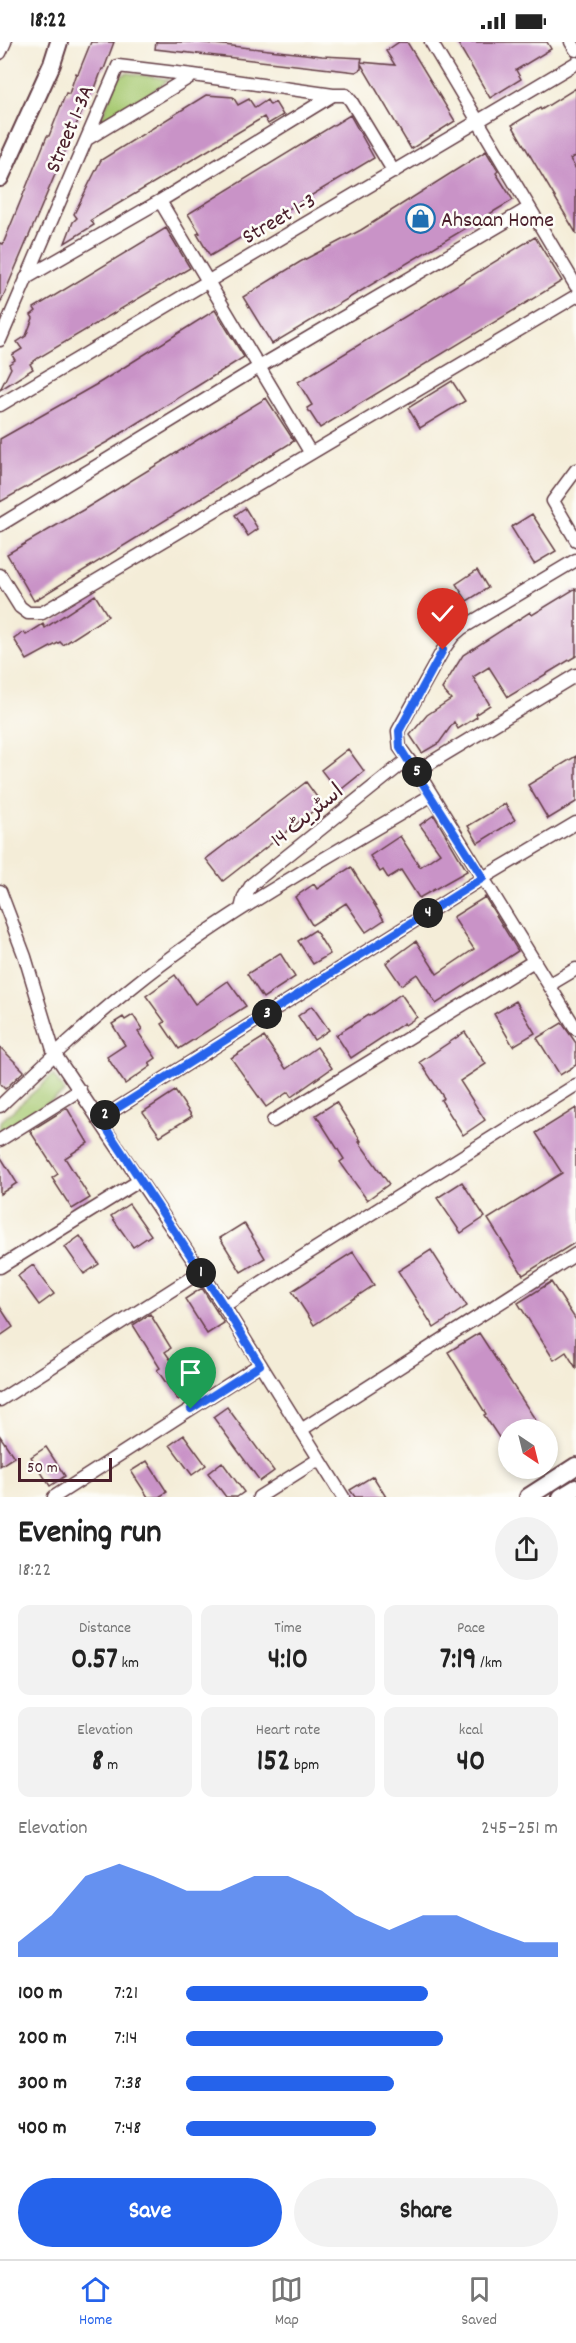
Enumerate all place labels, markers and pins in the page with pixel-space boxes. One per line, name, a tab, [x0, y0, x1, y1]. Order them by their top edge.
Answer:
shop icon: Ahsaan Home	[404, 202, 436, 234]
place label: Ahsaan Home	[441, 206, 554, 237]
pin	[417, 588, 468, 650]
pin: 5	[402, 757, 432, 787]
pin: 4	[413, 898, 443, 928]
pin: 3	[252, 999, 282, 1029]
pin: 2	[90, 1100, 120, 1130]
pin: 1	[186, 1258, 216, 1288]
pin	[165, 1347, 216, 1409]

